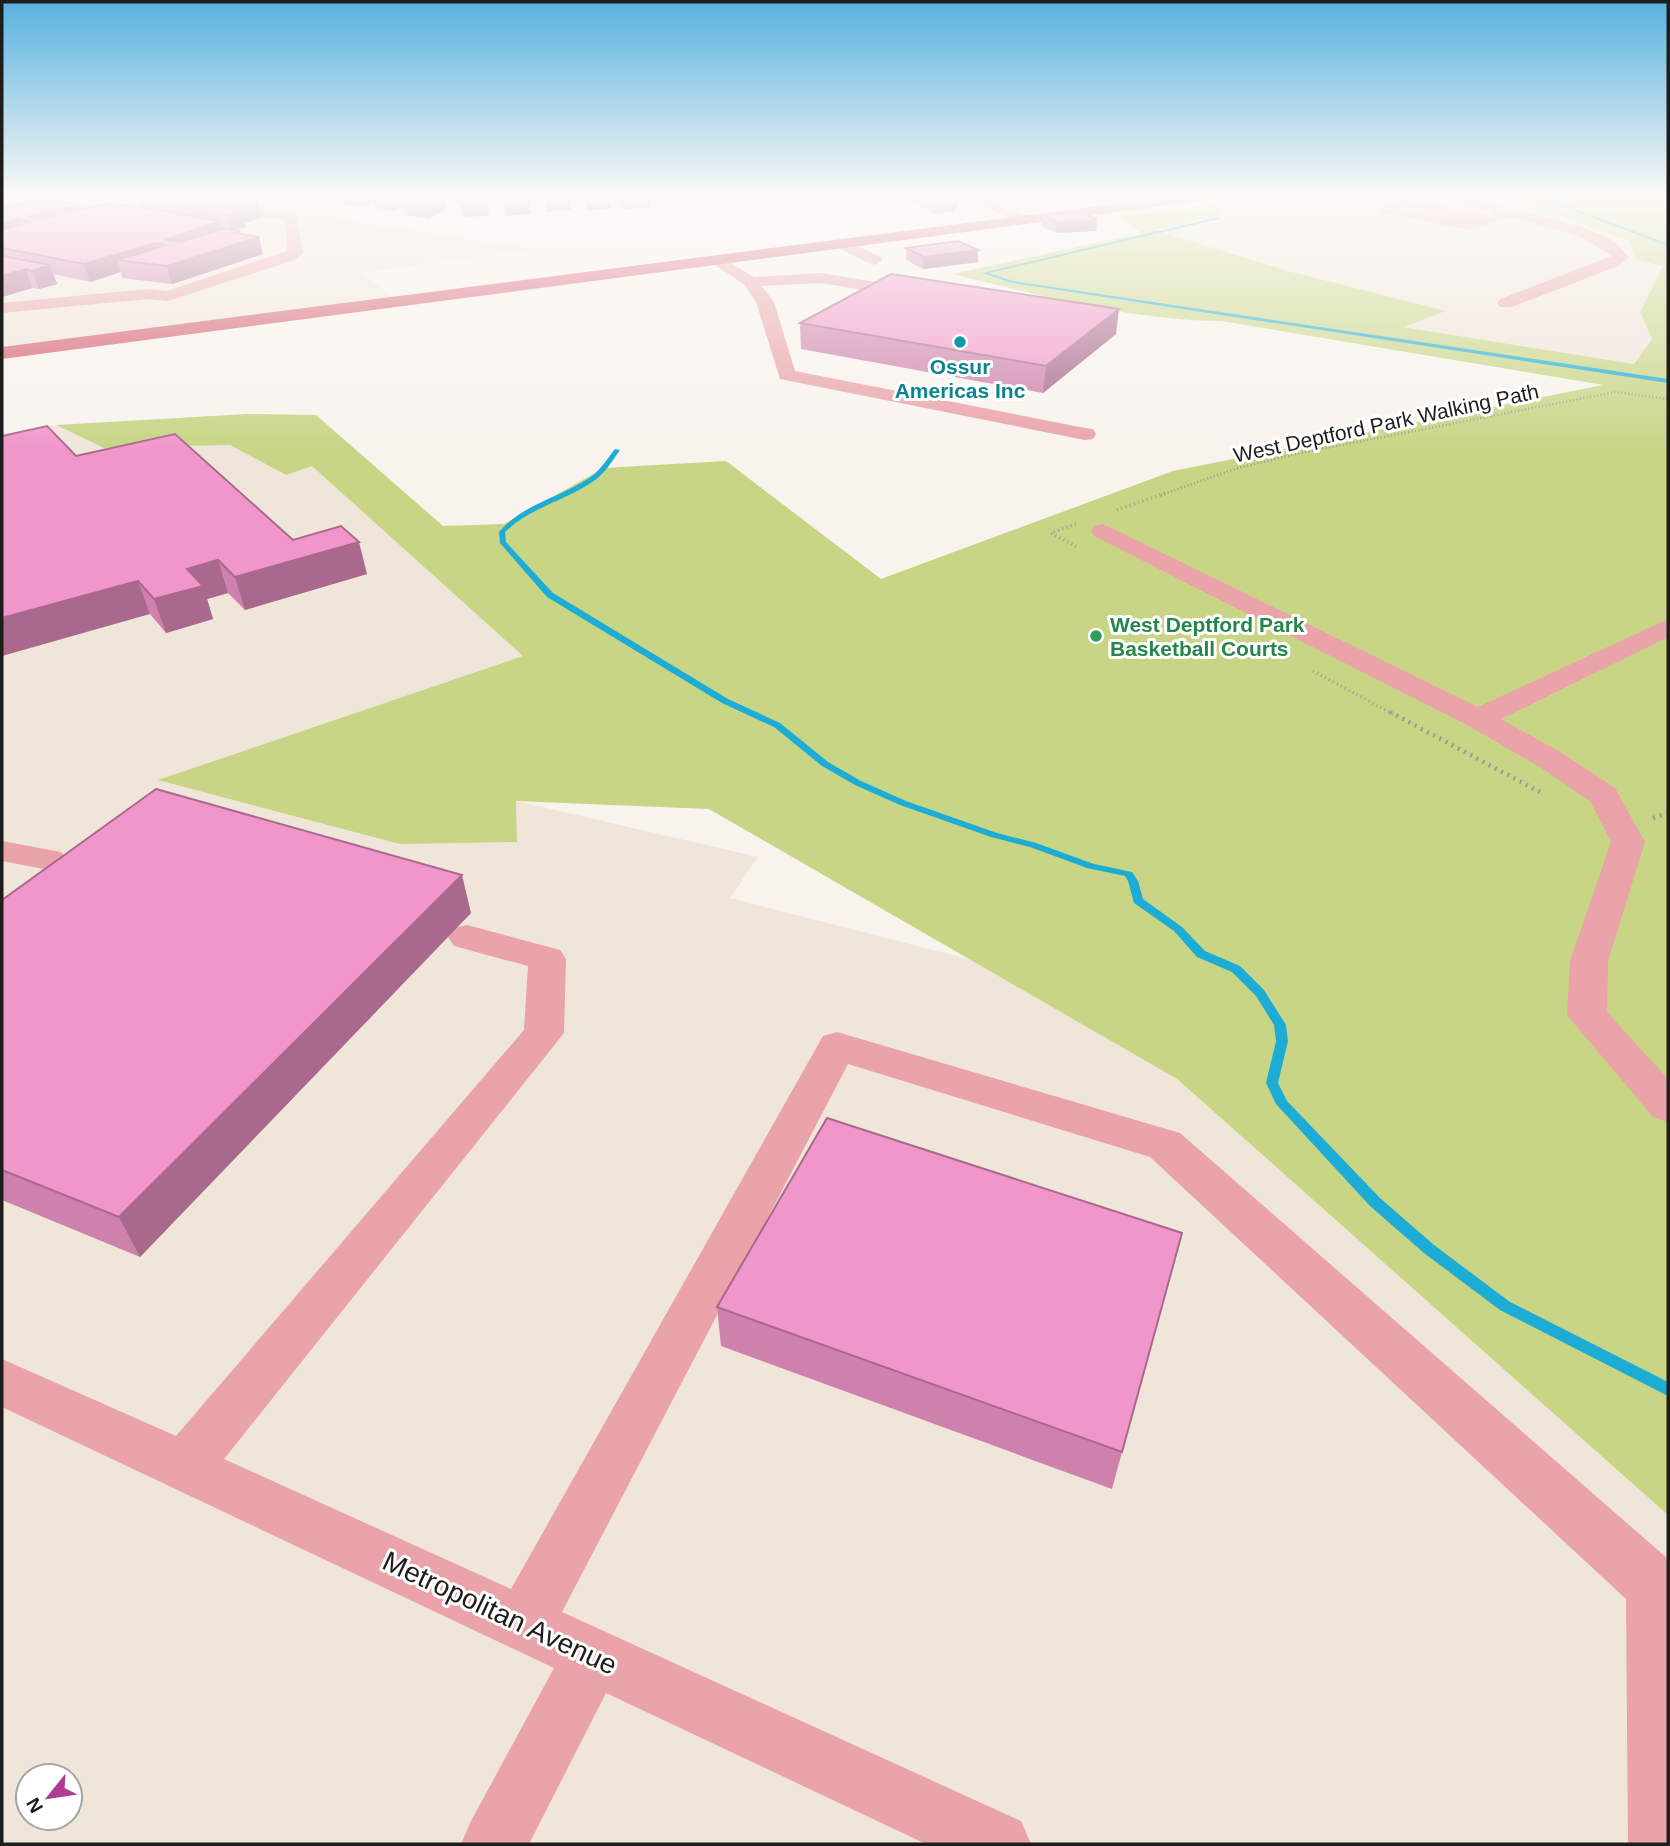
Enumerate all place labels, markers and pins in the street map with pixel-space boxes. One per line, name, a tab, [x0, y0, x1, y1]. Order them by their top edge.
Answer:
marker: Ossur Americas Inc	[952, 334, 968, 350]
place label: Ossur Americas Inc	[895, 355, 1026, 402]
place label: West Deptford Park Basketball Courts	[1110, 613, 1305, 660]
marker: West Deptford Park Basketball Courts	[1088, 628, 1104, 644]

